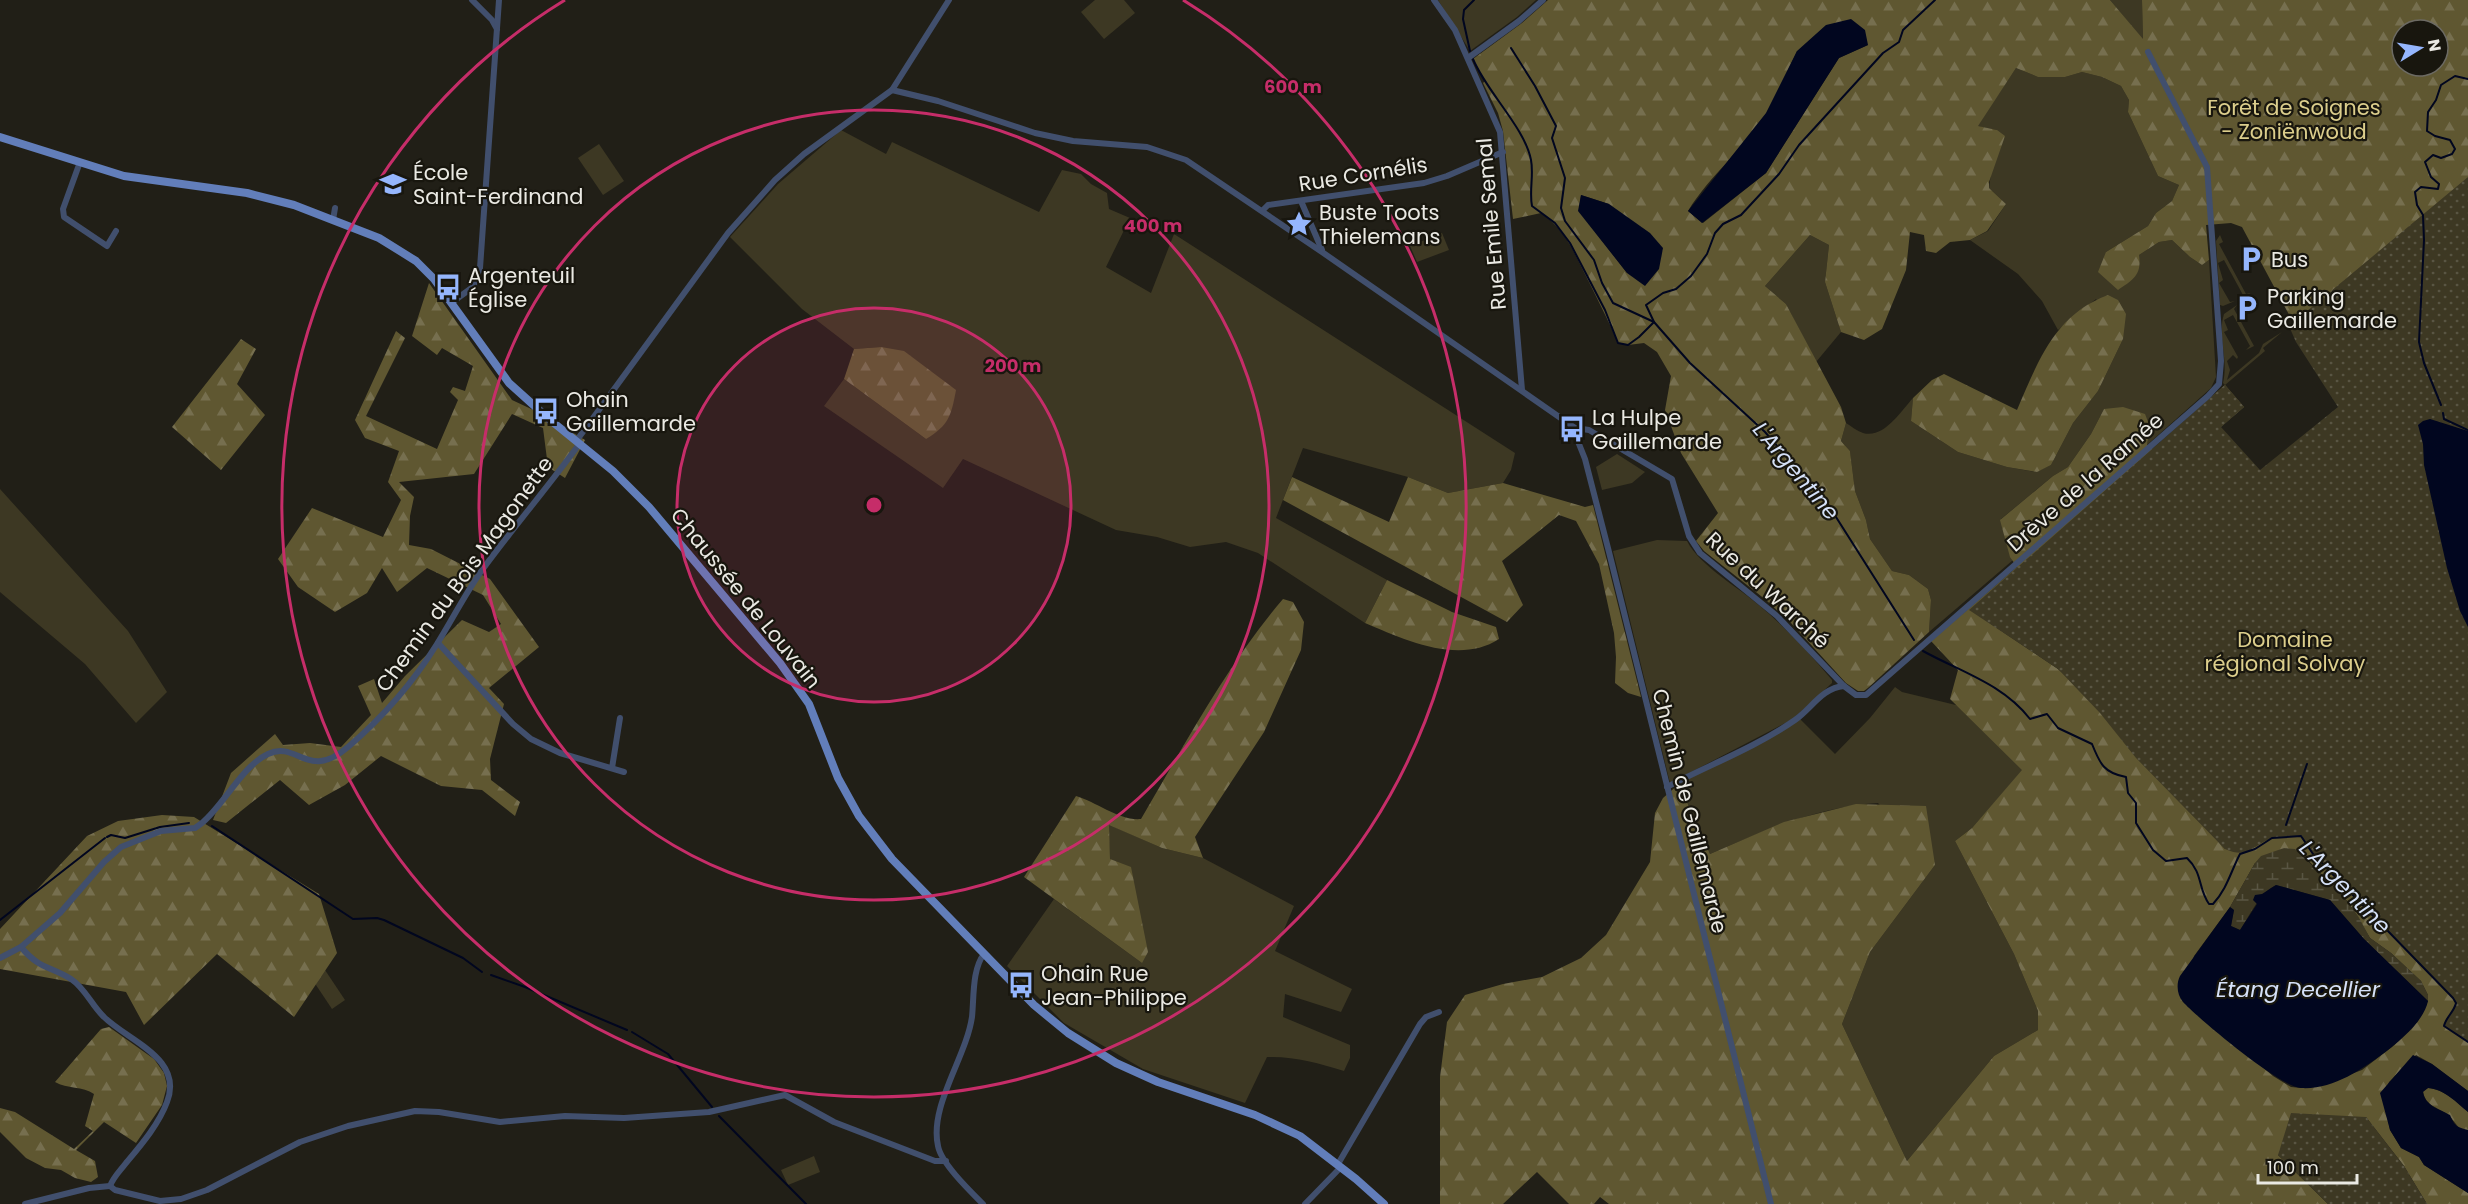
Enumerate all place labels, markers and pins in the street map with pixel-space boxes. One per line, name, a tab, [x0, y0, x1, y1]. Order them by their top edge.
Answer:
place label: École Saint-Ferdinand	[413, 158, 583, 211]
school or university icon: École Saint-Ferdinand	[378, 169, 408, 199]
place label: Buste Toots Thielemans	[1319, 198, 1440, 251]
place icon: Buste Toots Thielemans	[1284, 209, 1314, 239]
parking icon: Bus	[2236, 244, 2266, 274]
place label: Bus	[2271, 245, 2308, 274]
place label: Argenteuil Église	[468, 261, 575, 314]
bus stop icon: Argenteuil Église	[433, 272, 463, 302]
place label: Parking Gaillemarde	[2267, 282, 2397, 335]
parking icon: Parking Gaillemarde	[2232, 293, 2262, 323]
place label: Ohain Gaillemarde	[566, 385, 696, 438]
bus stop icon: Ohain Gaillemarde	[531, 396, 561, 426]
place label: La Hulpe Gaillemarde	[1592, 403, 1722, 456]
bus stop icon: La Hulpe Gaillemarde	[1557, 414, 1587, 444]
centre of rings	[864, 495, 884, 515]
place label: Ohain Rue Jean-Philippe	[1041, 959, 1187, 1012]
bus stop icon: Ohain Rue Jean-Philippe	[1006, 970, 1036, 1000]

